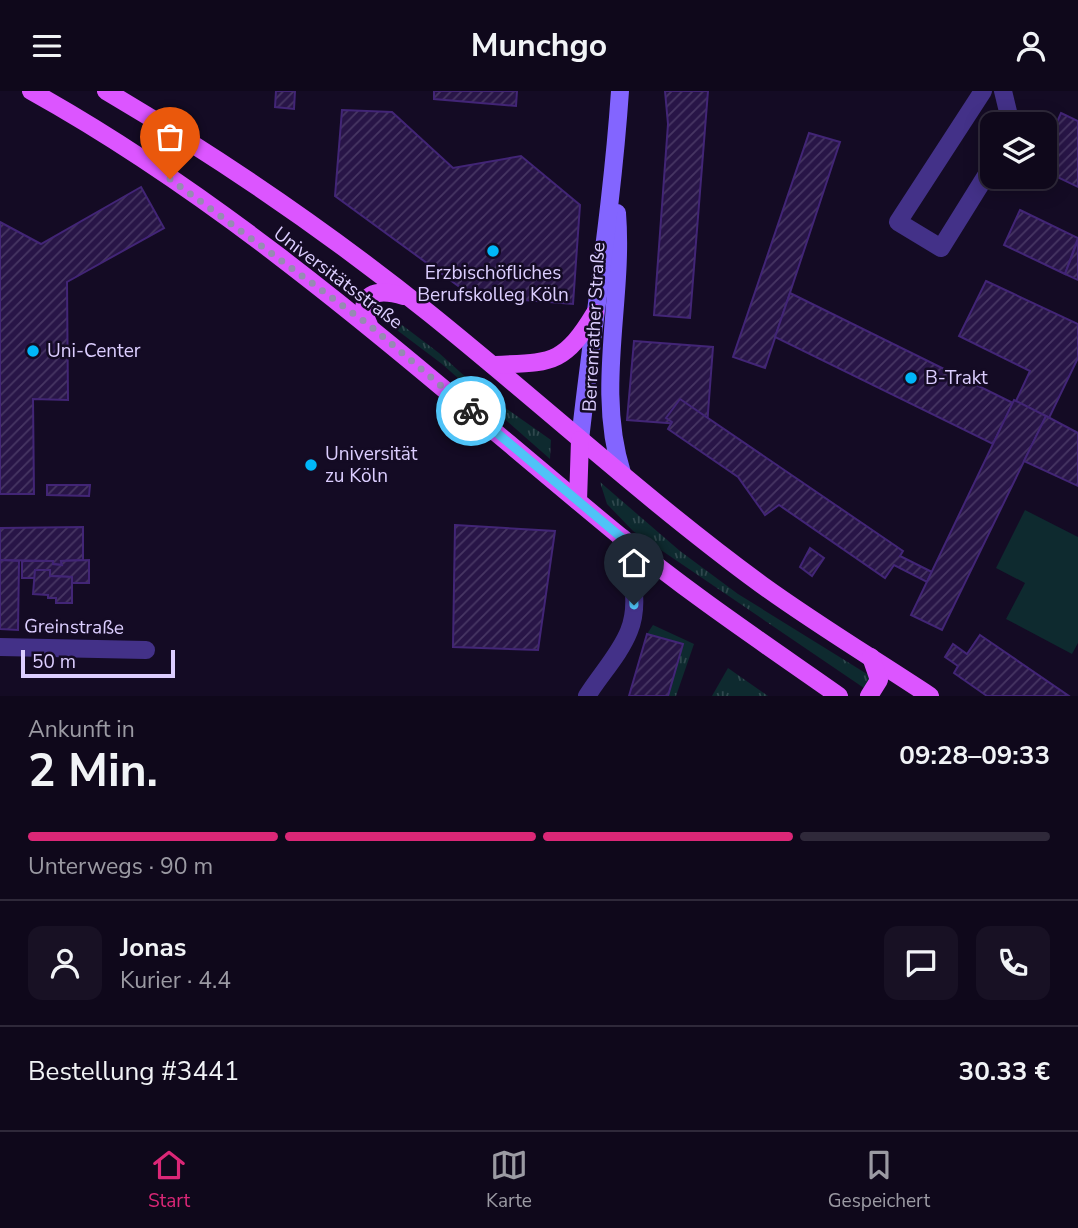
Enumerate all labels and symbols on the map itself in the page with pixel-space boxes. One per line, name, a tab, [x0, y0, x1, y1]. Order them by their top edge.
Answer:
pin	[140, 107, 200, 179]
street label: Universitätsstraße	[268, 221, 408, 335]
street label: Berrenrather Straße	[577, 241, 611, 413]
marker: Erzbischöfliches Berufskolleg Köln	[485, 243, 501, 259]
place label: Erzbischöfliches Berufskolleg Köln	[417, 260, 569, 308]
place label: Uni-Center	[47, 338, 141, 364]
marker: Uni-Center	[25, 343, 41, 359]
place label: B-Trakt	[925, 365, 988, 391]
marker: B-Trakt	[903, 370, 919, 386]
courier	[436, 376, 506, 446]
place label: Universität zu Köln	[325, 441, 418, 489]
marker: Universität zu Köln	[303, 457, 319, 473]
pin	[604, 533, 664, 605]
street label: Greinstraße	[24, 613, 124, 641]
scale bar	[21, 647, 175, 679]

